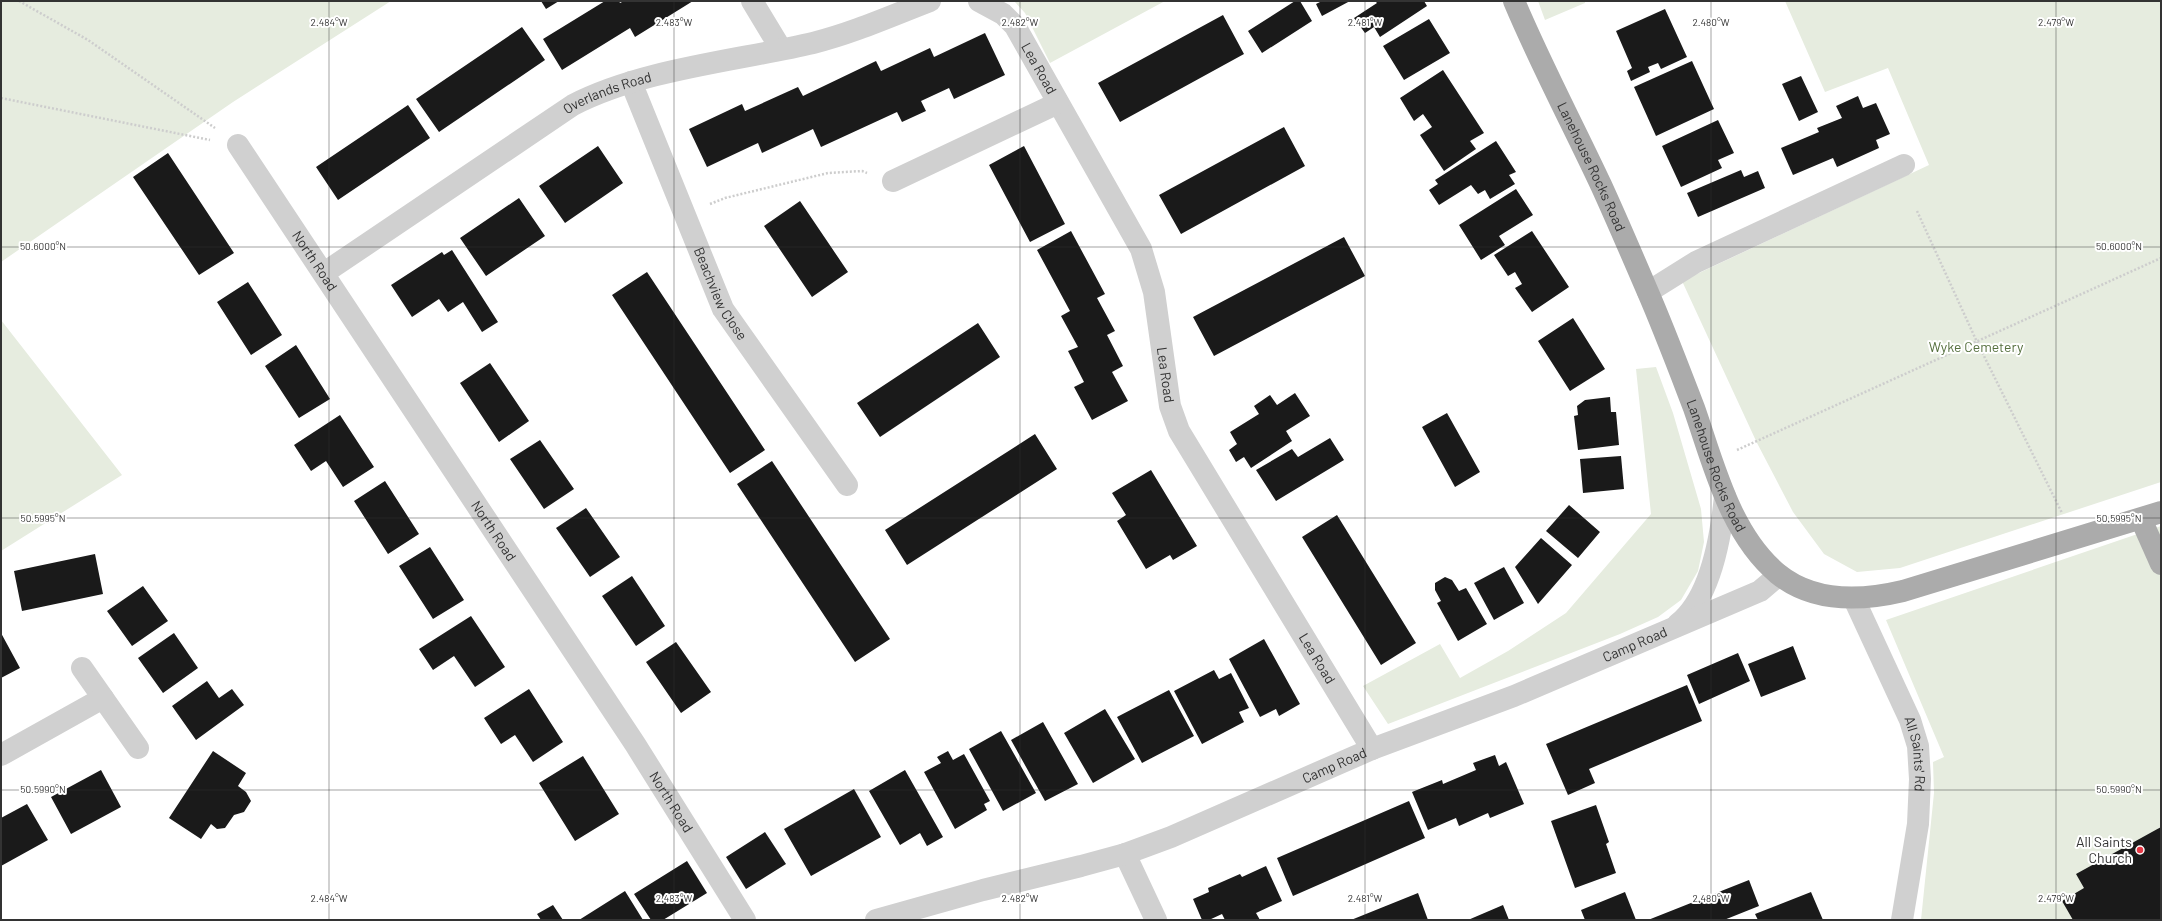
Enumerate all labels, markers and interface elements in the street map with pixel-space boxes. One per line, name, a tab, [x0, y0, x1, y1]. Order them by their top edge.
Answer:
text: 2.484°W	[311, 16, 348, 28]
text: 2.483°W	[656, 16, 693, 28]
text: 2.482°W	[1002, 16, 1039, 28]
text: 2.481°W	[1348, 16, 1383, 28]
text: 2.480°W	[1692, 16, 1730, 28]
text: 2.479°W	[2038, 16, 2074, 28]
street label: Lea Road	[1018, 39, 1061, 97]
street label: Overlands Road	[559, 68, 653, 117]
street label: Lanehouse Rocks Road	[1554, 99, 1630, 234]
street label: North Road	[289, 227, 341, 294]
text: 50.6000°N	[20, 240, 66, 252]
text: 50.6000°N	[2096, 240, 2142, 252]
street label: Beachview Close	[691, 244, 751, 343]
park label: Wyke Cemetery	[1929, 338, 2024, 355]
street label: Lea Road	[1154, 346, 1178, 404]
street label: Lanehouse Rocks Road	[1683, 397, 1750, 535]
street label: North Road	[468, 497, 520, 564]
text: 50.5995°N	[21, 512, 65, 524]
text: 50.5995°N	[2097, 512, 2141, 524]
street label: Camp Road	[1600, 623, 1670, 665]
street label: Lea Road	[1296, 630, 1339, 687]
street label: All Saints' Rd	[1901, 714, 1929, 792]
street label: Camp Road	[1299, 743, 1369, 787]
street label: North Road	[646, 768, 697, 835]
text: 50.5990°N	[20, 783, 66, 795]
text: 50.5990°N	[2096, 783, 2142, 795]
place label: All Saints Church	[2076, 833, 2132, 866]
marker: All Saints Church	[2135, 845, 2145, 855]
text: 2.484°W	[311, 892, 348, 904]
text: 2.483°W	[656, 892, 693, 904]
text: 2.482°W	[1002, 892, 1039, 904]
text: 2.481°W	[1348, 892, 1383, 904]
text: 2.480°W	[1692, 892, 1730, 904]
text: 2.479°W	[2038, 892, 2074, 904]

